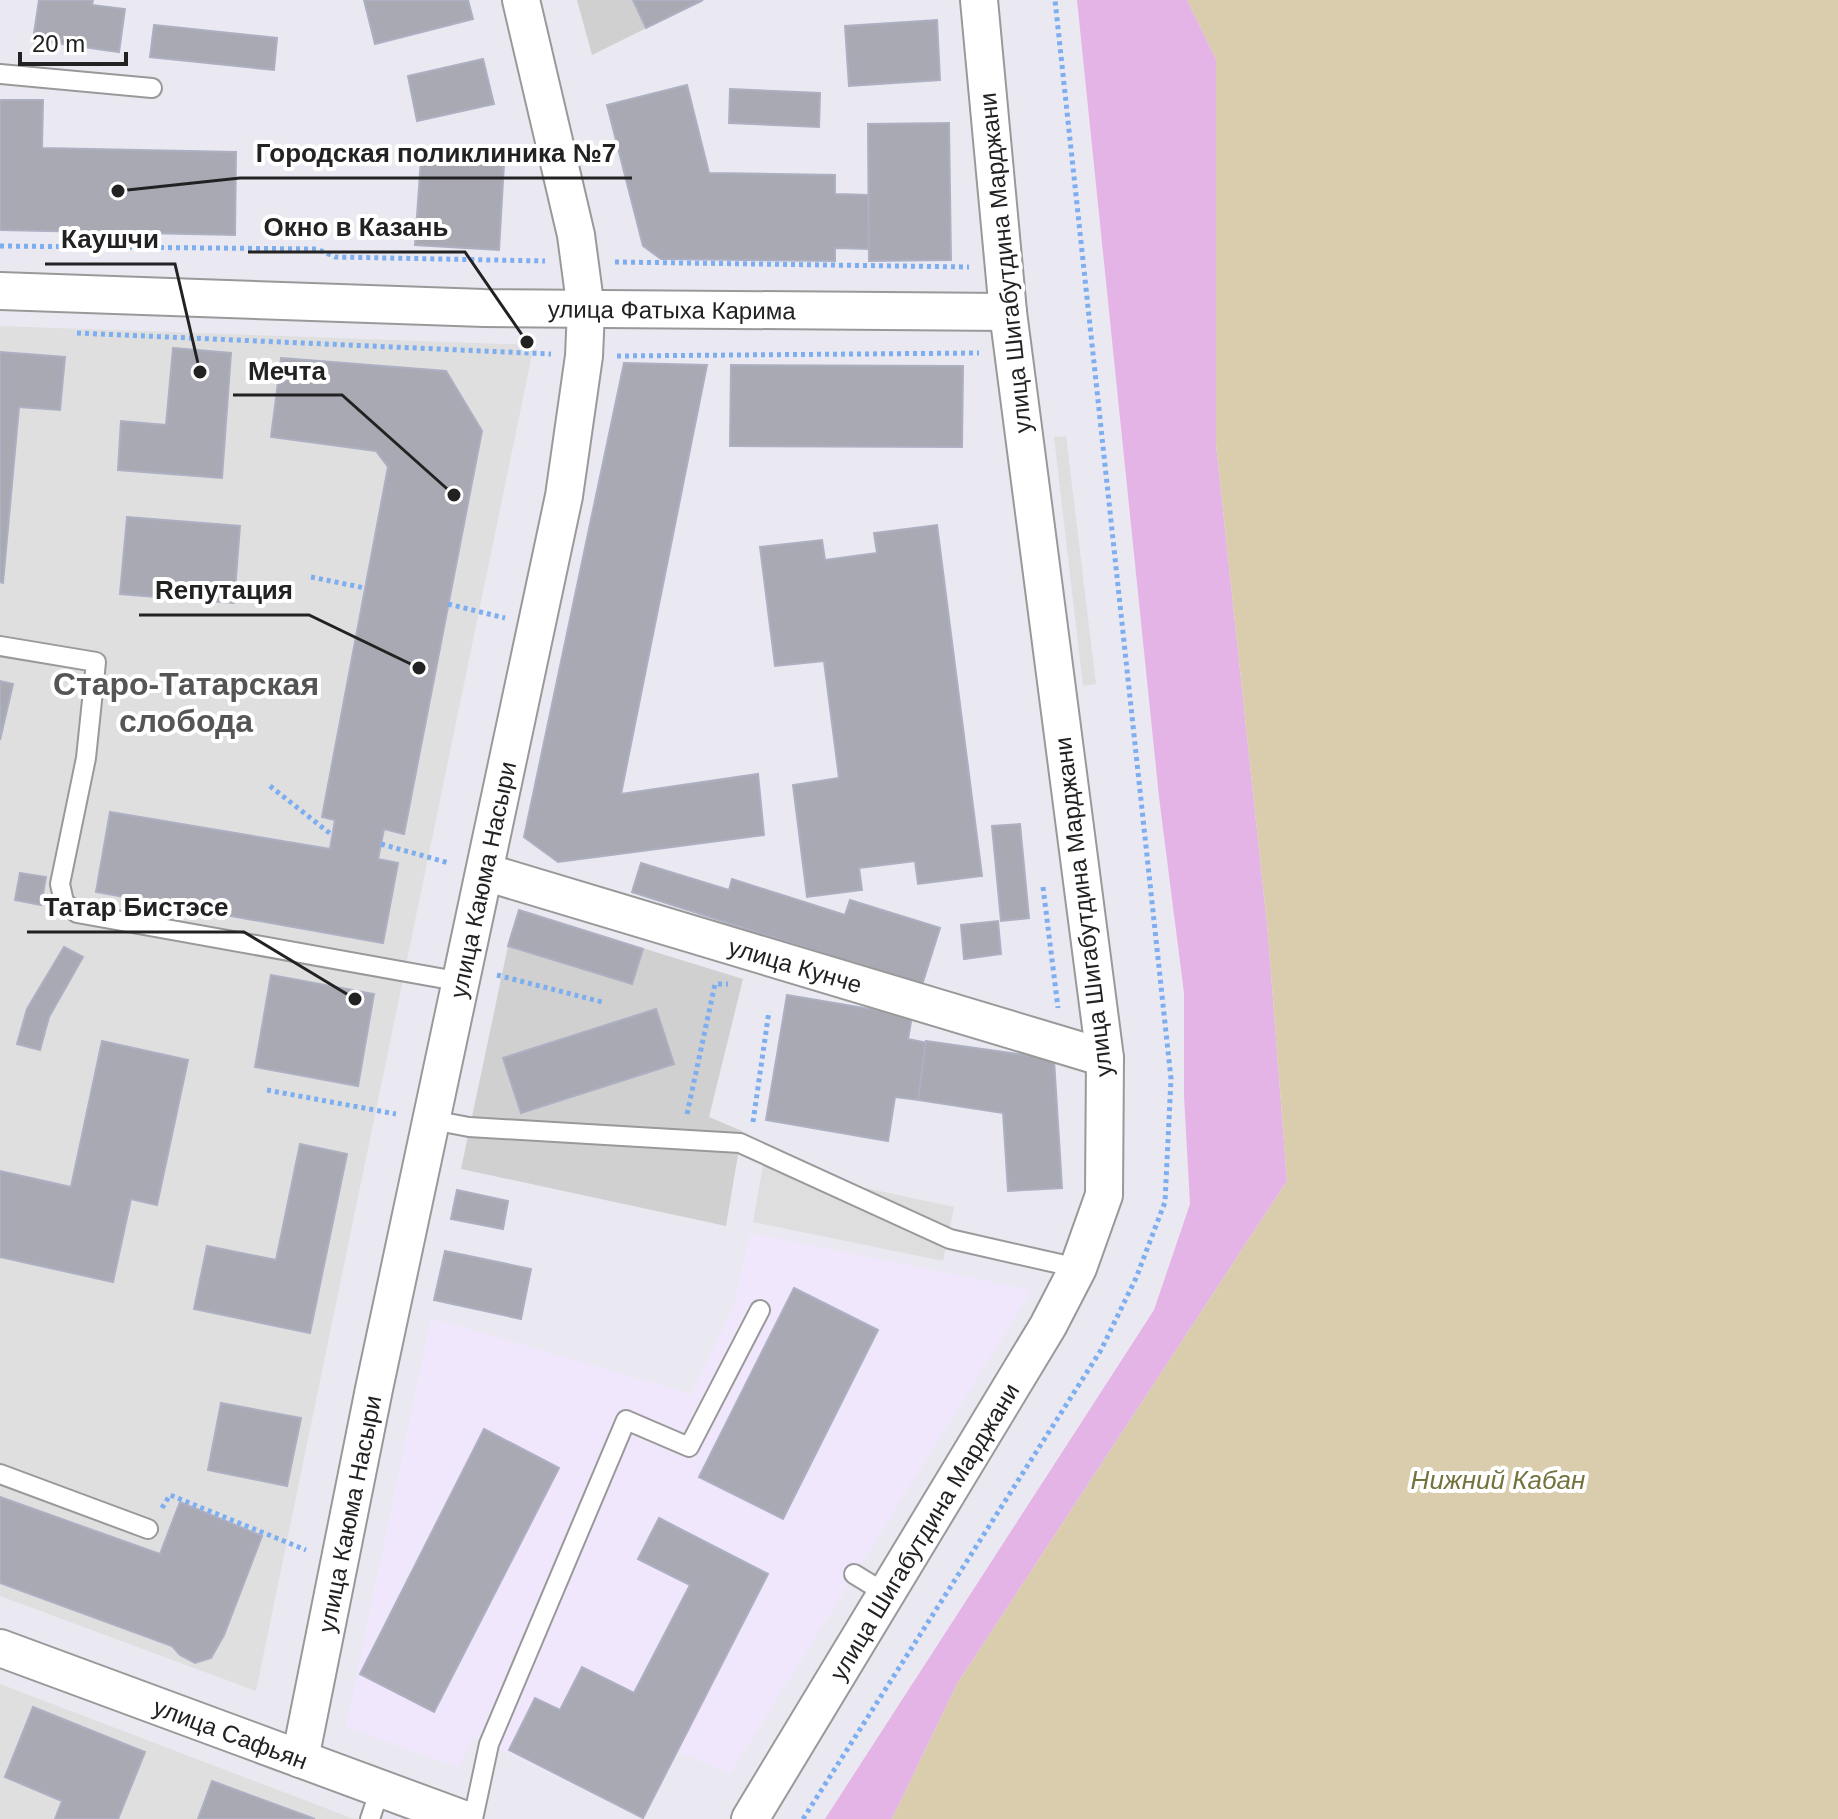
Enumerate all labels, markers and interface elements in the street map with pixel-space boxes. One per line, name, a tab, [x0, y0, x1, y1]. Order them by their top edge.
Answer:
scale bar	[20, 16, 126, 66]
text: 20 m	[32, 30, 85, 57]
street label: улица Шигабутдина Марджани	[974, 91, 1036, 435]
callout: Городская поликлиника №7	[240, 128, 632, 178]
text: Городская поликлиника №7	[256, 138, 616, 168]
callout: Окно в Казань	[248, 202, 465, 252]
text: Окно в Казань	[264, 212, 448, 242]
callout: Каушчи	[45, 214, 175, 264]
text: Каушчи	[61, 224, 159, 254]
street label: улица Фатыха Карима	[548, 295, 796, 324]
callout: Мечта	[233, 345, 342, 395]
text: Мечта	[248, 356, 326, 386]
callout: Rепутация	[139, 565, 309, 615]
text: Rепутация	[155, 575, 293, 605]
district label: Старо-Татарская слобода	[53, 666, 319, 739]
street label: улица Шигабутдина Марджани	[1049, 736, 1117, 1078]
street label: улица Каюма Насыри	[444, 759, 521, 1000]
callout: Татар Бистэсе	[27, 882, 244, 932]
text: Татар Бистэсе	[44, 892, 228, 922]
street label: улица Кунче	[725, 932, 865, 998]
street label: улица Шигабутдина Марджани	[824, 1378, 1024, 1685]
street label: улица Каюма Насыри	[312, 1393, 386, 1635]
water label: Нижний Кабан	[1411, 1465, 1585, 1495]
street label: улица Сафьян	[150, 1692, 312, 1774]

